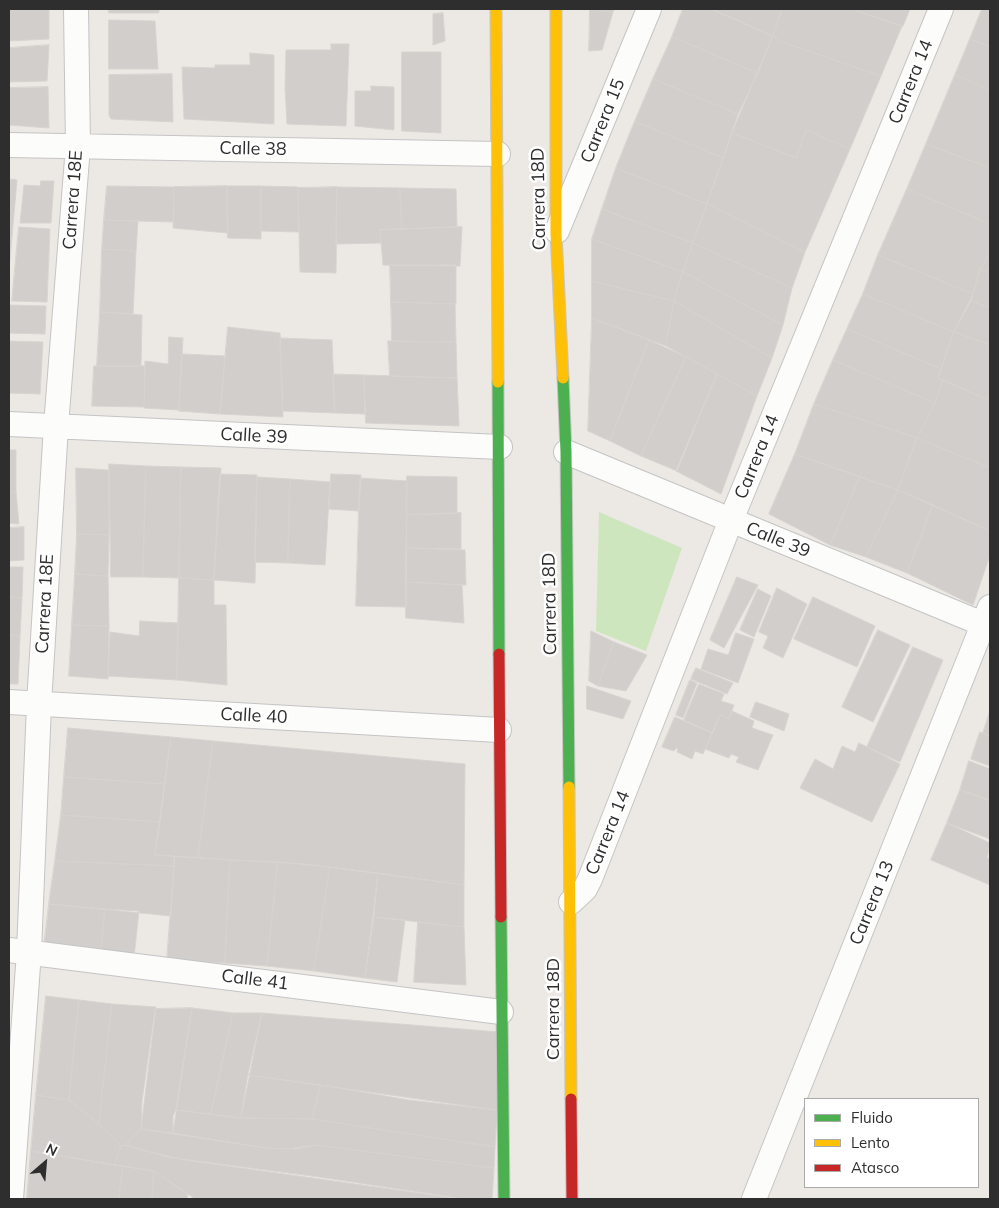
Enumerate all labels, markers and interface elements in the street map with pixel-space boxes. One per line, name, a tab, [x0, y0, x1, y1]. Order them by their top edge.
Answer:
street label: Carrera 14	[884, 37, 938, 127]
street label: Carrera 15	[576, 76, 630, 166]
street label: Calle 38	[219, 138, 287, 160]
street label: Carrera 18D	[527, 148, 551, 250]
street label: Carrera 18E	[59, 150, 87, 250]
street label: Carrera 14	[730, 412, 784, 502]
street label: Calle 39	[220, 423, 288, 449]
street label: Calle 39	[743, 517, 813, 563]
street label: Carrera 18D	[538, 553, 562, 655]
street label: Carrera 18E	[32, 554, 58, 654]
street label: Calle 40	[220, 703, 288, 729]
street label: Carrera 14	[581, 788, 635, 878]
street label: Carrera 13	[845, 858, 899, 948]
street label: Carrera 18D	[543, 958, 565, 1060]
street label: Calle 41	[220, 965, 290, 995]
legend	[804, 1098, 979, 1188]
text: Fluido	[851, 1108, 893, 1127]
text: Lento	[851, 1133, 890, 1152]
north arrow	[20, 1138, 70, 1188]
text: N	[43, 1139, 61, 1160]
text: Atasco	[851, 1158, 899, 1177]

